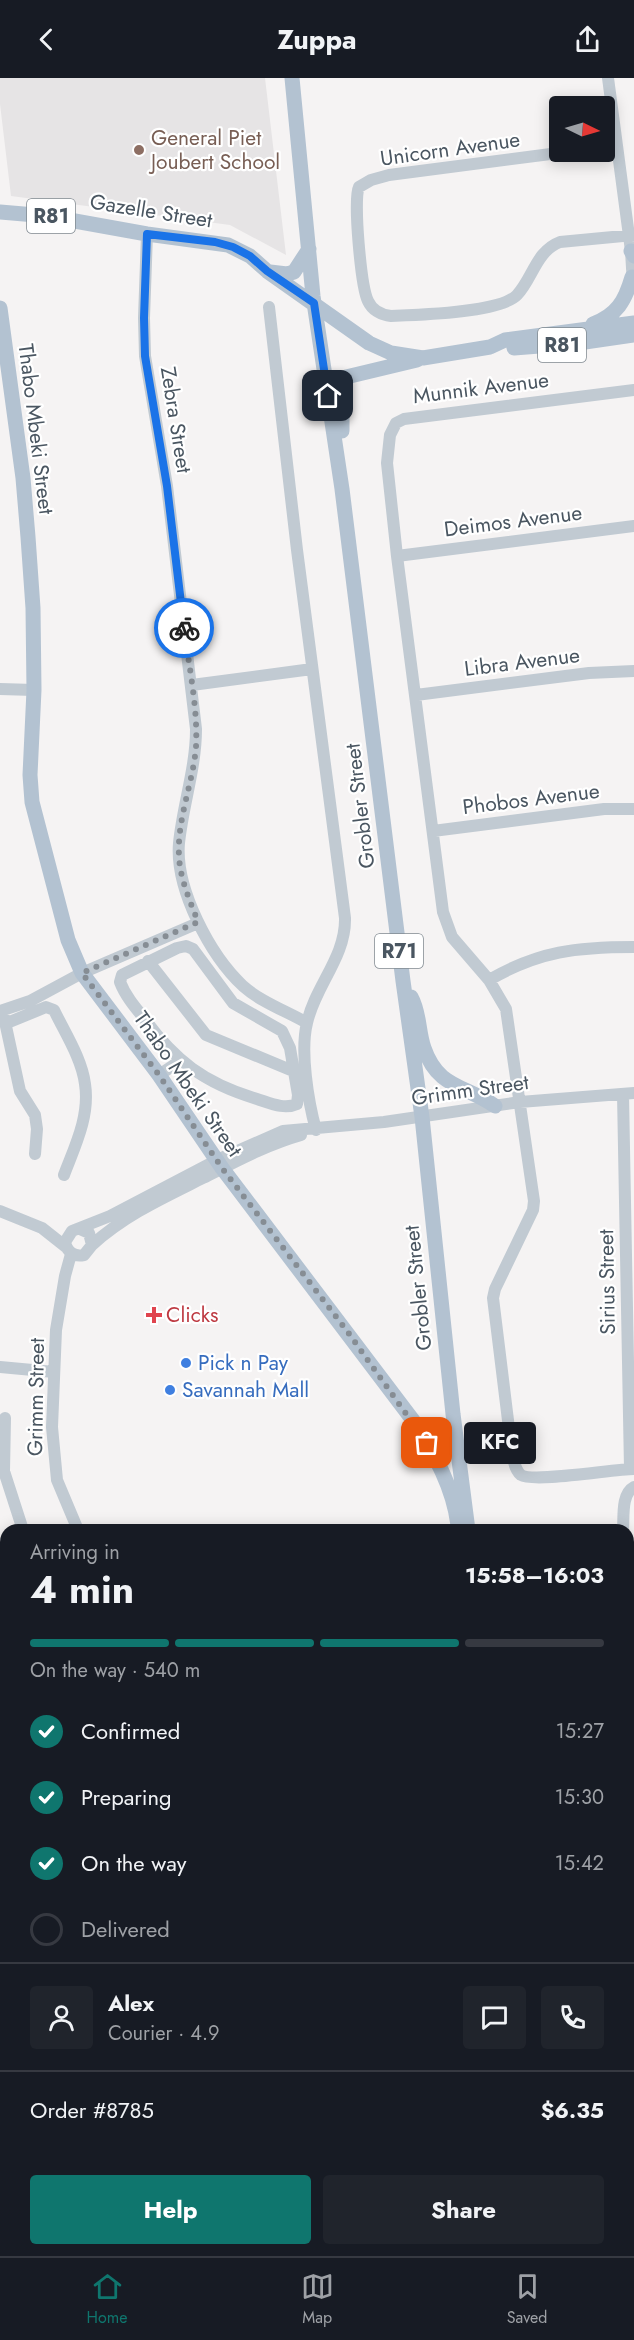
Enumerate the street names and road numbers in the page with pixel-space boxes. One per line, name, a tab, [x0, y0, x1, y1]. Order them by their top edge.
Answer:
street label: Unicorn Avenue	[378, 124, 522, 174]
street label: Gazelle Street	[88, 187, 214, 235]
road number: R81	[27, 199, 75, 233]
road number: R81	[538, 328, 586, 362]
street label: Thabo Mbeki Street	[11, 342, 61, 516]
street label: Zebra Street	[153, 365, 199, 475]
street label: Munnik Avenue	[411, 365, 551, 411]
street label: Deimos Avenue	[442, 498, 584, 544]
street label: Libra Avenue	[463, 640, 582, 684]
street label: Grobler Street	[337, 742, 383, 870]
street label: Phobos Avenue	[461, 776, 601, 822]
road number: R71	[375, 934, 423, 968]
street label: Thabo Mbeki Street	[127, 1005, 249, 1163]
street label: Grimm Street	[409, 1067, 531, 1113]
street label: Grobler Street	[397, 1224, 439, 1352]
street label: Sirius Street	[591, 1229, 623, 1335]
street label: Grimm Street	[20, 1338, 52, 1456]

